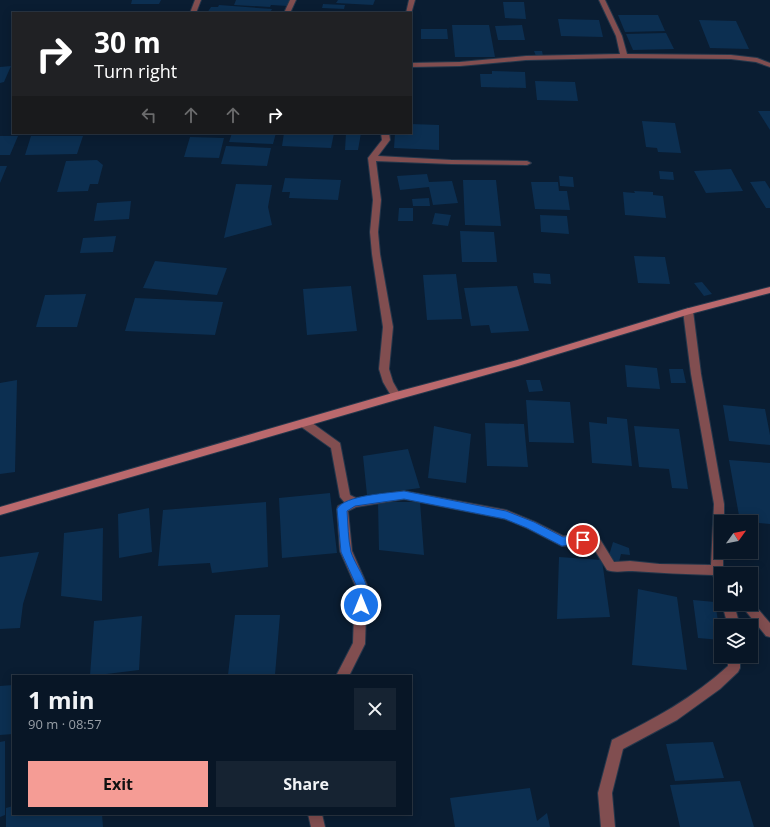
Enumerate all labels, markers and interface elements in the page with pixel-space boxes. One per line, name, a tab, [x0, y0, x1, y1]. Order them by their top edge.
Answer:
text: 30 m	[94, 23, 161, 61]
icon: right	[28, 28, 80, 80]
text: Turn right	[94, 59, 177, 83]
icon: left	[138, 104, 160, 126]
icon: ahead	[180, 104, 202, 126]
icon: ahead	[222, 104, 244, 126]
icon: right	[264, 104, 286, 126]
north arrow	[714, 515, 758, 559]
map controls	[714, 515, 758, 663]
pin	[566, 523, 600, 557]
icon: arrive	[572, 529, 594, 551]
button: sound	[714, 567, 758, 611]
position arrow	[340, 584, 382, 626]
button: layers	[714, 619, 758, 663]
text: 1 min	[28, 683, 95, 716]
button: close	[354, 688, 396, 730]
text: 90 m · 08:57	[28, 715, 102, 733]
button: Exit	[28, 761, 208, 807]
button: Share	[216, 761, 396, 807]

